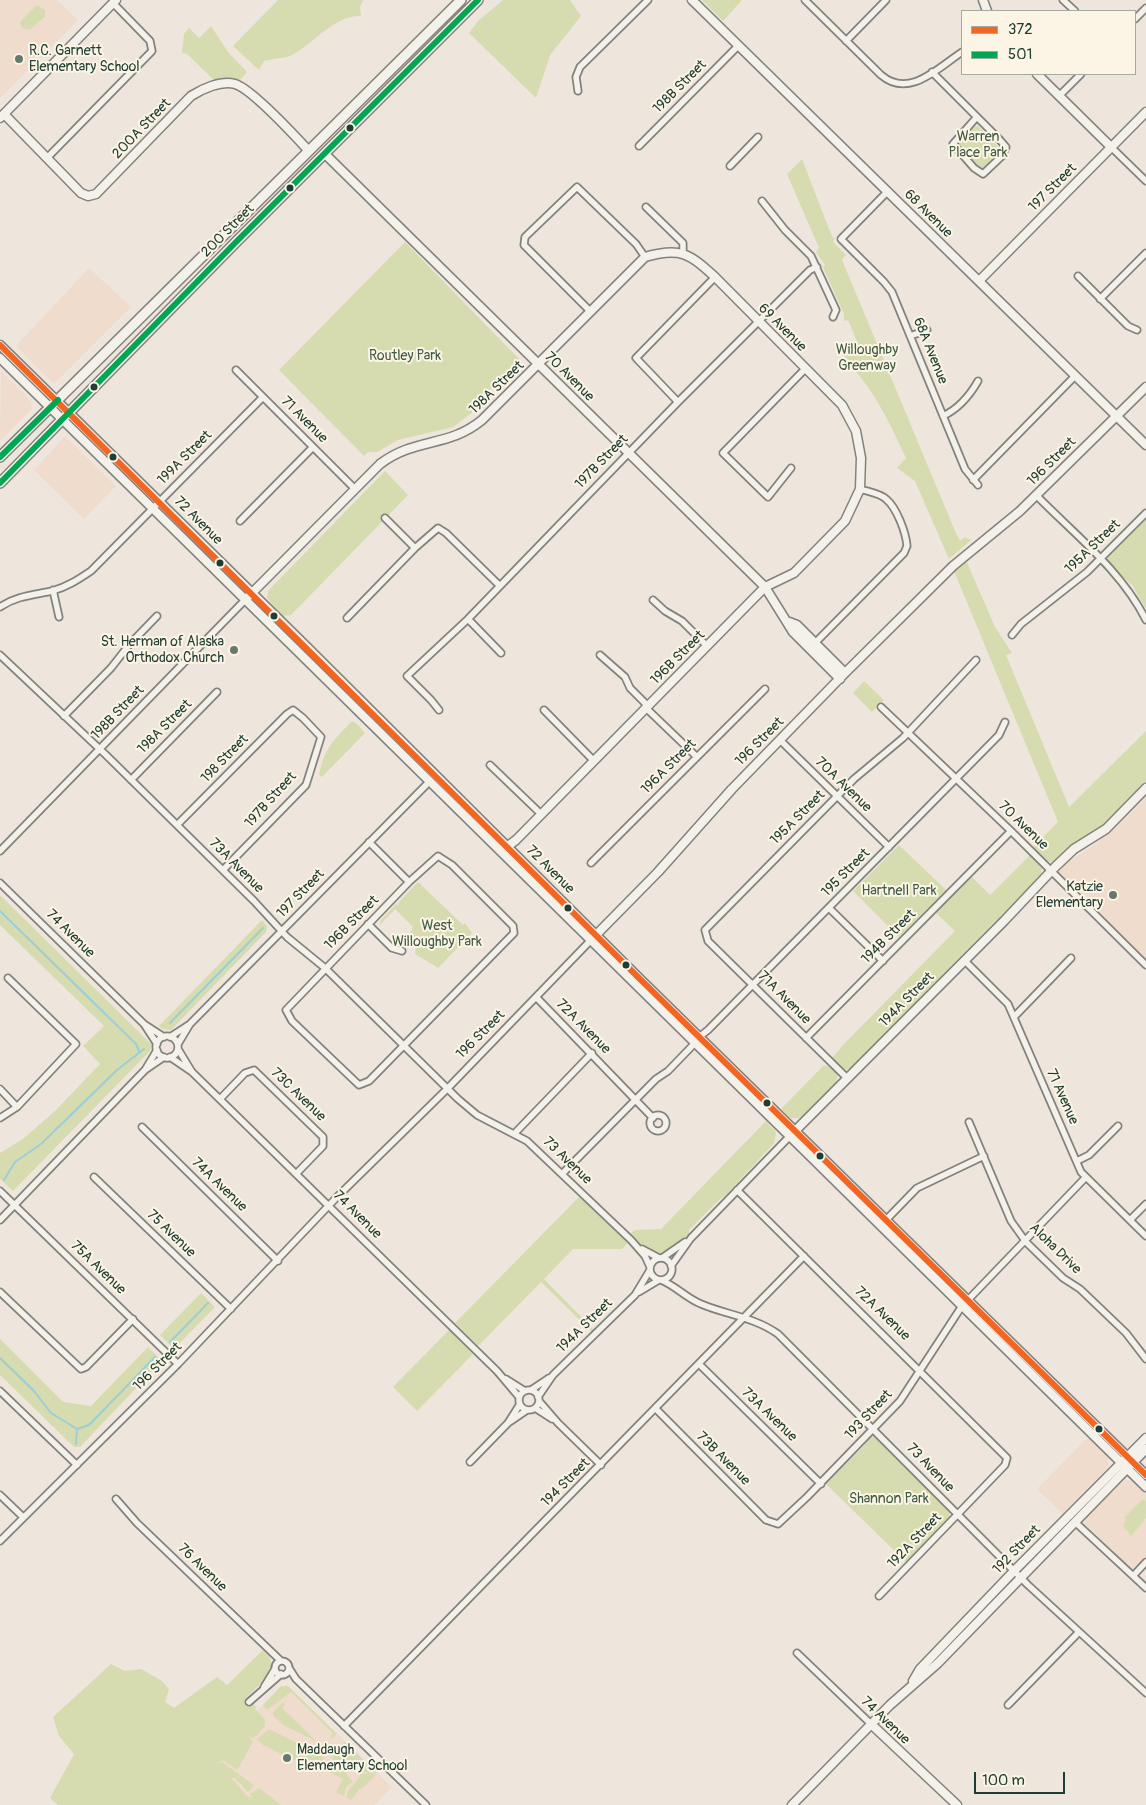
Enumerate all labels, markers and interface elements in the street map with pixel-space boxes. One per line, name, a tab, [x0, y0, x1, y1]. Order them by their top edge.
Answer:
legend	[961, 10, 1136, 75]
text: 372	[1008, 20, 1033, 39]
place label: R.C. Garnett Elementary School	[29, 43, 140, 75]
text: 501	[1008, 45, 1032, 64]
marker: R.C. Garnett Elementary School	[13, 53, 25, 65]
street label: 198B Street	[650, 57, 710, 117]
street label: 200A Street	[109, 95, 175, 163]
unlabelled marker	[345, 123, 355, 133]
park label: Warren Place Park	[948, 129, 1008, 162]
street label: 197 Street	[1025, 160, 1081, 216]
unlabelled marker	[285, 183, 295, 193]
street label: 68 Avenue	[900, 186, 956, 242]
street label: 200 Street	[198, 201, 258, 261]
street label: 69 Avenue	[754, 300, 810, 356]
street label: 68A Avenue	[909, 315, 951, 387]
park label: Willoughby Greenway	[836, 342, 898, 374]
park label: Routley Park	[369, 348, 441, 364]
street label: 70 Avenue	[541, 349, 597, 405]
street label: 198A Street	[466, 358, 528, 418]
unlabelled marker	[89, 382, 99, 392]
street label: 71 Avenue	[277, 393, 331, 447]
street label: 199A Street	[154, 427, 216, 489]
street label: 197B Street	[572, 431, 632, 493]
street label: 196 Street	[1024, 434, 1080, 490]
unlabelled marker	[108, 452, 118, 462]
street label: 72 Avenue	[170, 493, 226, 549]
street label: 195A Street	[1062, 517, 1124, 577]
unlabelled marker	[215, 558, 225, 568]
unlabelled marker	[269, 611, 279, 621]
street label: 196B Street	[647, 627, 709, 689]
place label: St. Herman of Alaska Orthodox Church	[101, 634, 224, 666]
marker: St. Herman of Alaska Orthodox Church	[228, 644, 240, 656]
street label: 198B Street	[88, 682, 148, 744]
street label: 198A Street	[134, 696, 196, 758]
street label: 196 Street	[732, 714, 788, 770]
street label: 198 Street	[198, 731, 252, 787]
street label: 196A Street	[638, 736, 700, 798]
street label: 70A Avenue	[811, 754, 875, 816]
street label: 197B Street	[242, 769, 300, 831]
street label: 195A Street	[767, 787, 829, 849]
street label: 70 Avenue	[994, 798, 1052, 854]
street label: 73A Avenue	[205, 835, 267, 897]
street label: 72 Avenue	[522, 842, 578, 898]
street label: 195 Street	[818, 845, 874, 901]
street label: 197 Street	[274, 866, 328, 922]
place label: Katzie Elementary	[1036, 879, 1103, 912]
park label: Hartnell Park	[861, 883, 937, 899]
marker: Katzie Elementary	[1107, 889, 1119, 901]
street label: 196B Street	[321, 892, 383, 954]
unlabelled marker	[563, 903, 573, 913]
street label: 74 Avenue	[42, 906, 98, 962]
street label: 194B Street	[858, 906, 920, 968]
park label: West Willoughby Park	[392, 918, 482, 950]
unlabelled marker	[621, 960, 631, 970]
street label: 71A Avenue	[754, 968, 814, 1028]
street label: 194A Street	[876, 969, 938, 1031]
street label: 72A Avenue	[552, 996, 614, 1058]
street label: 196 Street	[453, 1007, 509, 1063]
street label: 73C Avenue	[267, 1065, 329, 1125]
street label: 71 Avenue	[1042, 1067, 1082, 1127]
unlabelled marker	[762, 1098, 772, 1108]
street label: 73 Avenue	[539, 1134, 595, 1188]
unlabelled marker	[815, 1151, 825, 1161]
street label: 74A Avenue	[188, 1154, 250, 1216]
street label: 74 Avenue	[329, 1187, 385, 1243]
street label: 75 Avenue	[143, 1207, 199, 1261]
street label: Aloha Drive	[1025, 1220, 1085, 1278]
street label: 75A Avenue	[67, 1238, 129, 1298]
street label: 72A Avenue	[851, 1284, 913, 1344]
street label: 194A Street	[554, 1295, 616, 1357]
street label: 196 Street	[130, 1339, 186, 1395]
street label: 73A Avenue	[738, 1385, 800, 1445]
street label: 193 Street	[842, 1387, 896, 1443]
unlabelled marker	[1094, 1424, 1104, 1434]
street label: 73B Avenue	[693, 1429, 753, 1489]
street label: 73 Avenue	[903, 1440, 957, 1496]
street label: 194 Street	[538, 1455, 594, 1511]
park label: Shannon Park	[849, 1491, 929, 1507]
street label: 192A Street	[884, 1510, 946, 1572]
street label: 192 Street	[990, 1522, 1044, 1578]
street label: 76 Avenue	[174, 1541, 230, 1595]
street label: 74 Avenue	[857, 1694, 913, 1748]
place label: Maddaugh Elementary School	[297, 1742, 408, 1774]
marker: Maddaugh Elementary School	[281, 1752, 293, 1764]
scale bar	[976, 1762, 1067, 1794]
text: 100 m	[982, 1771, 1025, 1790]

